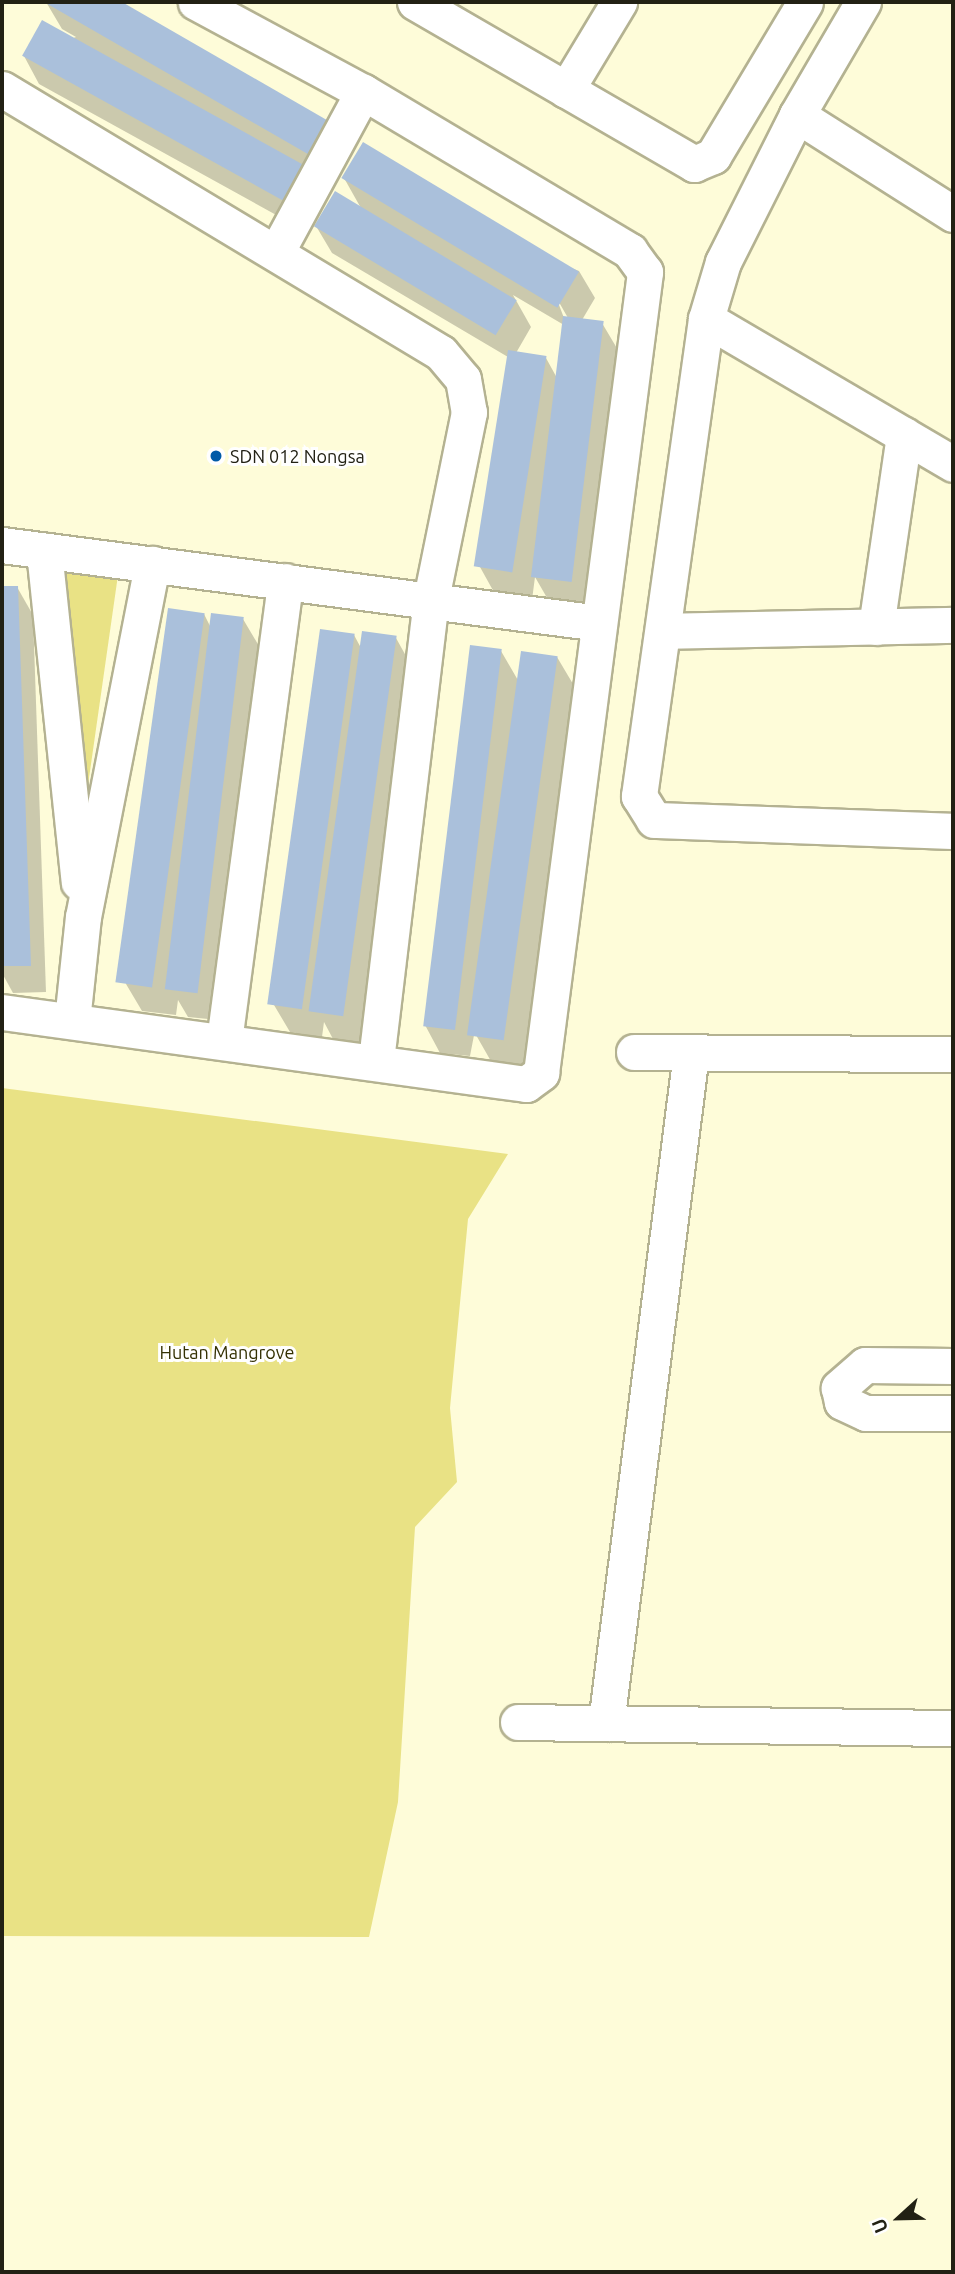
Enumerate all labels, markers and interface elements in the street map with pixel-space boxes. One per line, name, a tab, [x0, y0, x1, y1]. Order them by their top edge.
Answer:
place label: SDN 012 Nongsa	[230, 445, 365, 467]
marker: SDN 012 Nongsa	[208, 448, 224, 464]
park label: Hutan Mangrove	[159, 1341, 295, 1363]
north arrow	[864, 2183, 934, 2253]
text: U	[867, 2216, 892, 2236]

